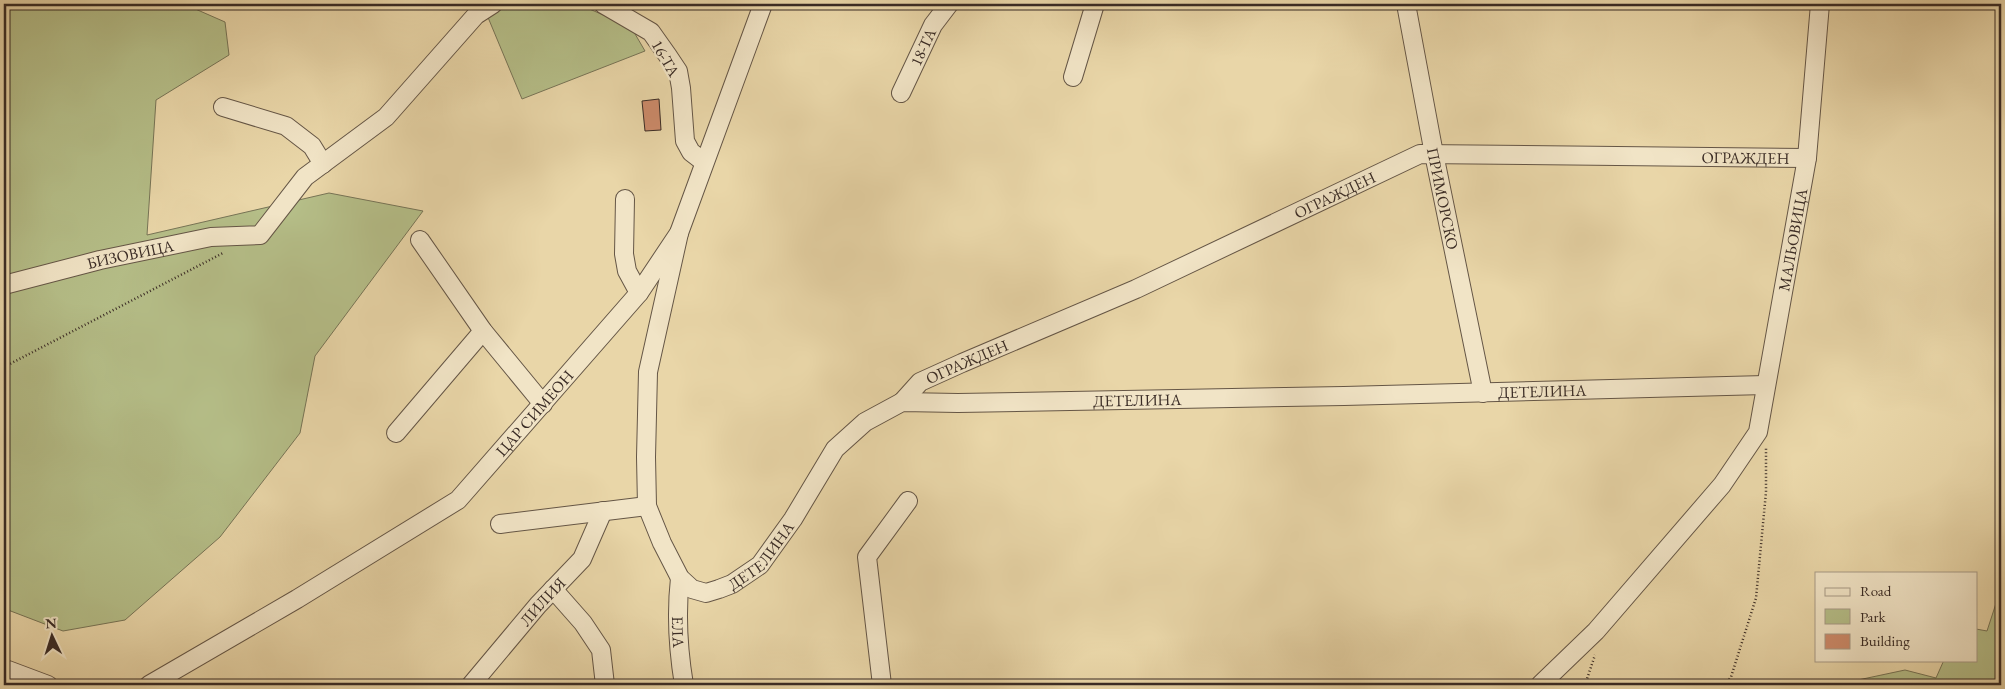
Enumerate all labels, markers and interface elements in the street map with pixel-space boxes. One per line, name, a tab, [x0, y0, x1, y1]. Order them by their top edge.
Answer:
street label: 18-ТА	[905, 24, 941, 69]
street label: 16-ТА	[647, 36, 685, 81]
street label: ПРИМОРСКО	[1422, 146, 1463, 252]
street label: ОГРАЖДЕН	[1701, 147, 1790, 169]
street label: ОГРАЖДЕН	[1291, 167, 1379, 223]
street label: МАЛЬОВИЦА	[1773, 186, 1813, 293]
street label: БИЗОВИЦА	[84, 235, 177, 274]
street label: ОГРАЖДЕН	[922, 335, 1011, 389]
street label: ЦАР СИМЕОН	[491, 365, 578, 461]
street label: ДЕТЕЛИНА	[1498, 380, 1588, 403]
street label: ДЕТЕЛИНА	[1093, 389, 1183, 412]
street label: ДЕТЕЛИНА	[724, 517, 799, 595]
street label: ЛИЛИЯ	[515, 572, 571, 630]
legend	[1815, 572, 1978, 662]
text: Road	[1860, 581, 1892, 600]
text: Park	[1860, 607, 1887, 626]
north arrow	[28, 612, 78, 662]
text: N	[45, 614, 58, 632]
street label: ЕЛА	[667, 616, 689, 649]
text: Building	[1860, 631, 1910, 650]

